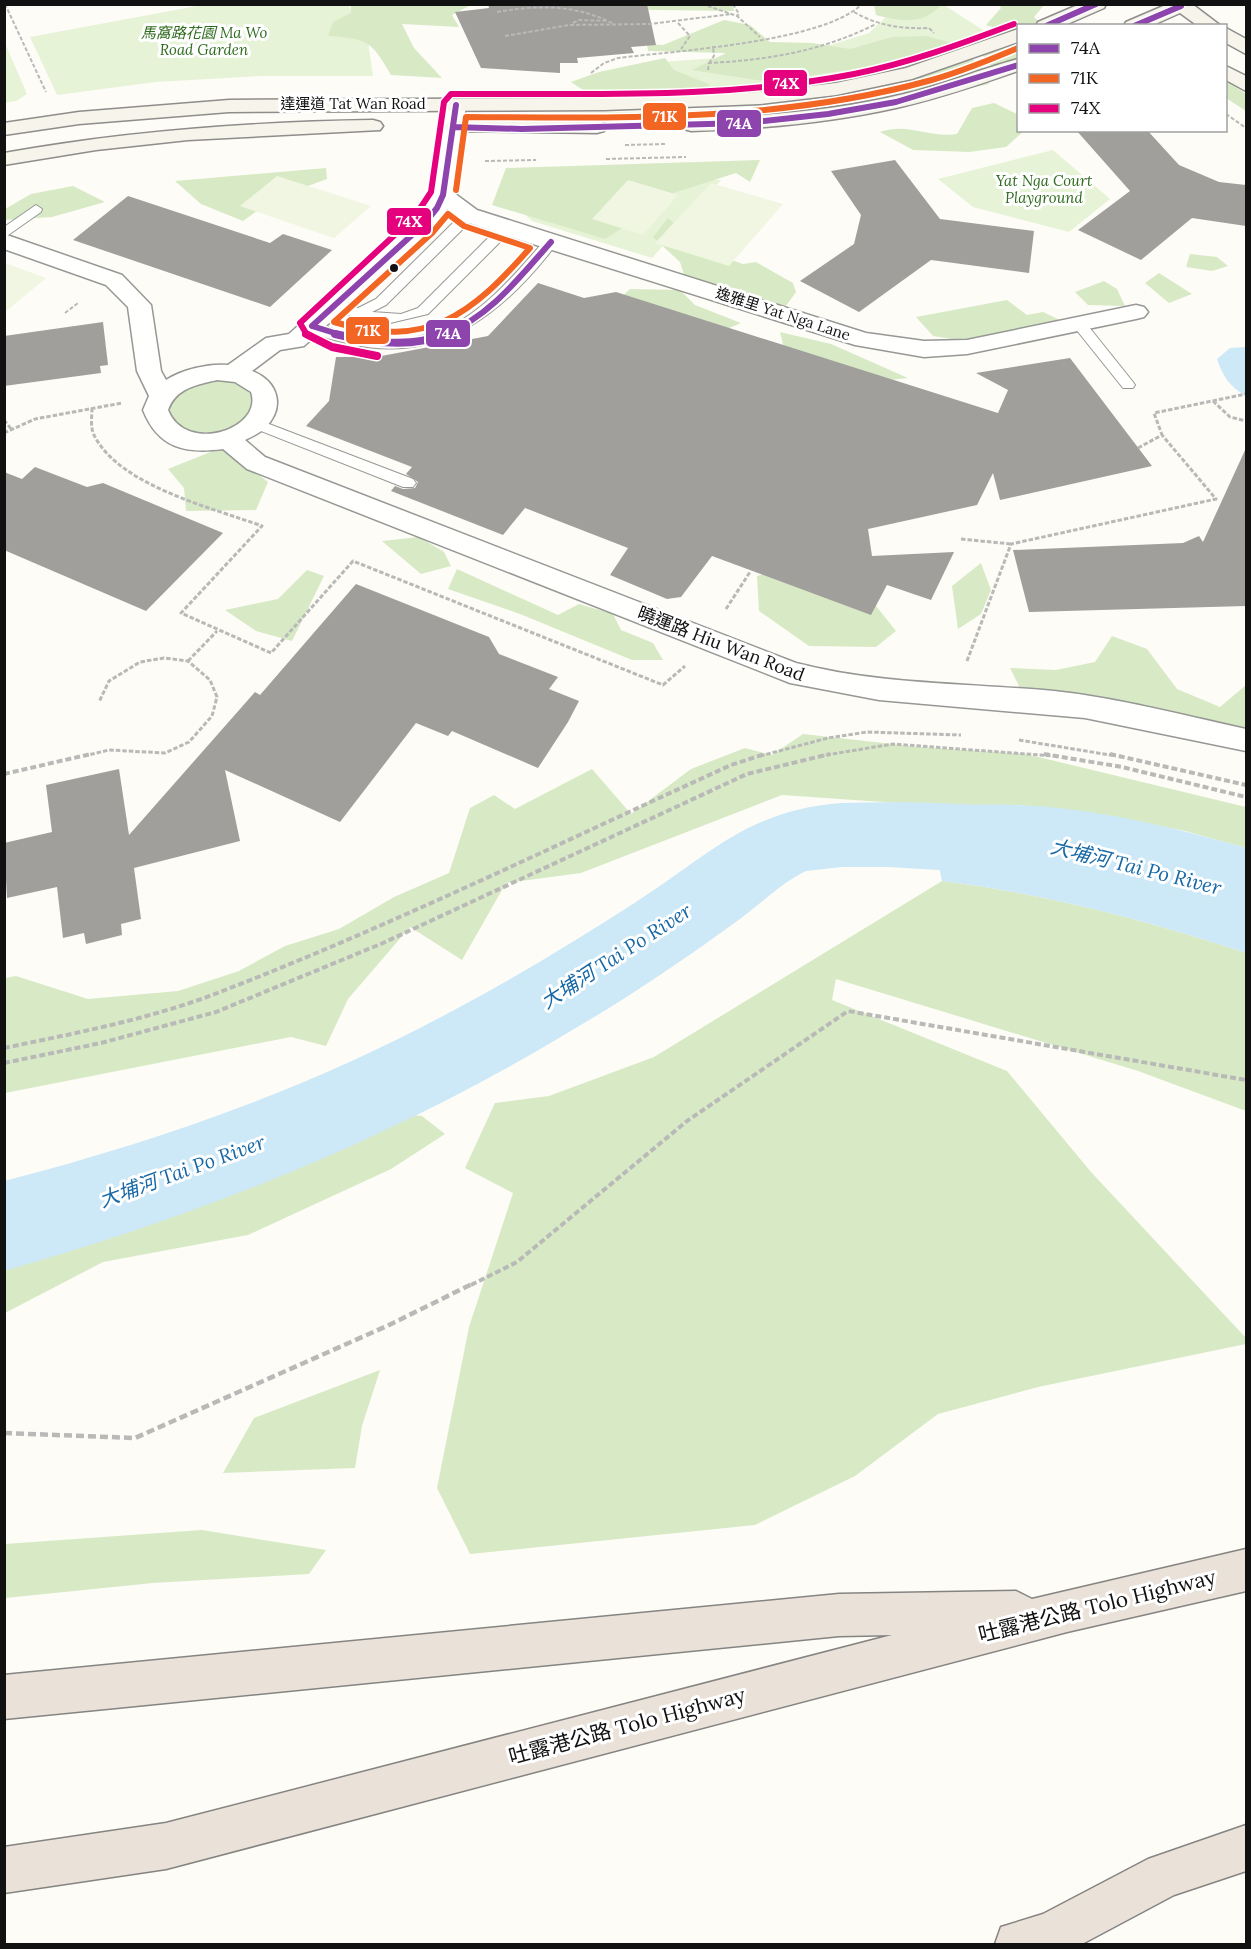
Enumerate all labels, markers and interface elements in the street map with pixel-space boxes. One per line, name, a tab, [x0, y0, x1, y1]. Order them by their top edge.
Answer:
park label: 馬窩路花園 Ma Wo Road Garden	[141, 23, 267, 59]
legend	[1017, 24, 1227, 132]
text: 74A	[1071, 36, 1101, 59]
text: 71K	[1071, 66, 1099, 89]
line badge: 74X	[763, 69, 808, 97]
text: 74X	[772, 73, 800, 93]
street label: 達運道 Tat Wan Road	[280, 94, 426, 113]
text: 74X	[1071, 96, 1101, 119]
line badge: 71K	[642, 102, 687, 131]
text: 71K	[652, 106, 678, 126]
line badge: 74A	[716, 109, 762, 138]
text: 74A	[726, 113, 753, 133]
park label: Yat Nga Court Playground	[996, 171, 1093, 207]
line badge: 74X	[386, 207, 432, 236]
text: 74X	[395, 211, 423, 231]
unlabelled marker	[388, 262, 400, 274]
street label: 逸雅里 Yat Nga Lane	[713, 283, 853, 344]
line badge: 71K	[345, 316, 390, 345]
line badge: 74A	[425, 319, 471, 348]
text: 71K	[355, 320, 381, 340]
text: 74A	[435, 323, 462, 343]
street label: 曉運路 Hiu Wan Road	[634, 601, 808, 686]
water label: 大埔河 Tai Po River	[1048, 833, 1225, 900]
water label: 大埔河 Tai Po River	[536, 897, 697, 1014]
water label: 大埔河 Tai Po River	[95, 1129, 269, 1212]
street label: 吐露港公路 Tolo Highway	[975, 1563, 1218, 1648]
street label: 吐露港公路 Tolo Highway	[506, 1681, 748, 1770]

